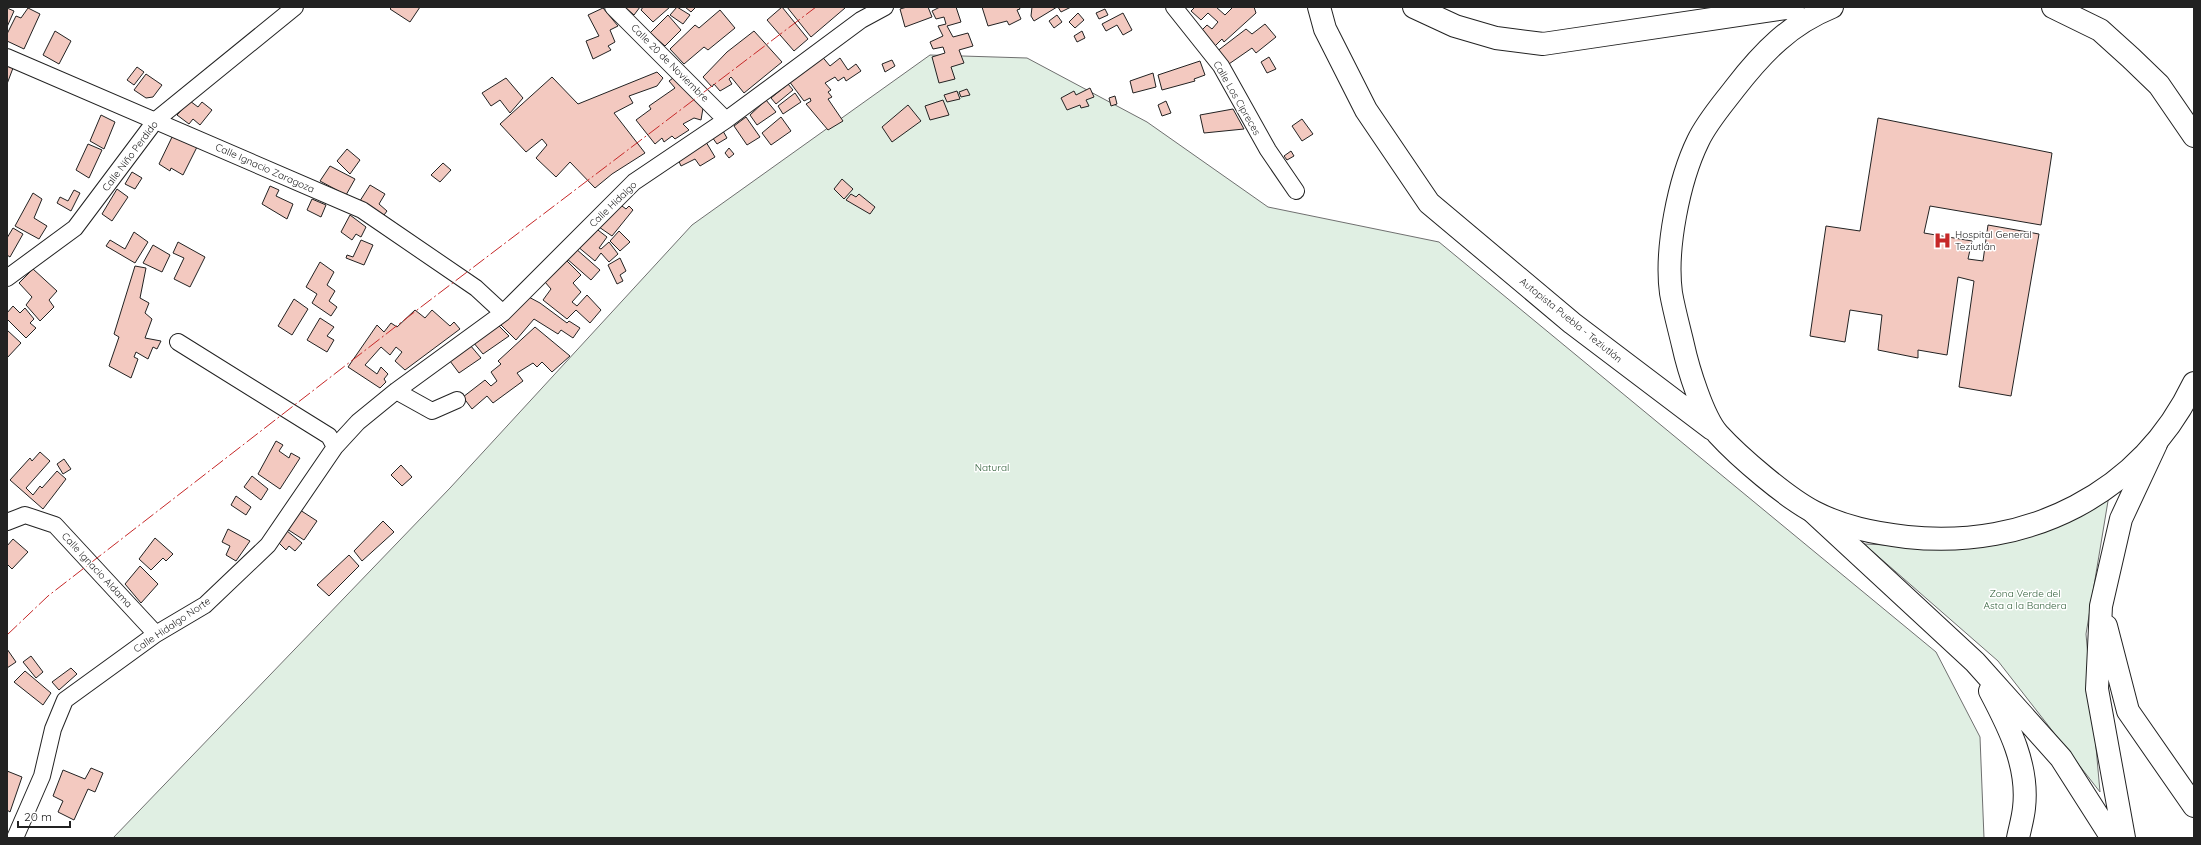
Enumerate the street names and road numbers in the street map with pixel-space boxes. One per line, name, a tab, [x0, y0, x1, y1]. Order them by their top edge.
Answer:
street label: Calle 20 de Noviembre	[628, 21, 712, 105]
street label: Calle Los Cipreces	[1210, 58, 1264, 138]
street label: Calle Niño Perdido	[99, 118, 161, 194]
street label: Calle Ignacio Zaragoza	[213, 140, 317, 196]
street label: Calle Hidalgo	[586, 178, 640, 230]
street label: Autopista Puebla - Teziutlán	[1517, 275, 1625, 365]
street label: Calle Ignacio Aldama	[59, 530, 135, 610]
street label: Calle Hidalgo Norte	[131, 594, 213, 656]

